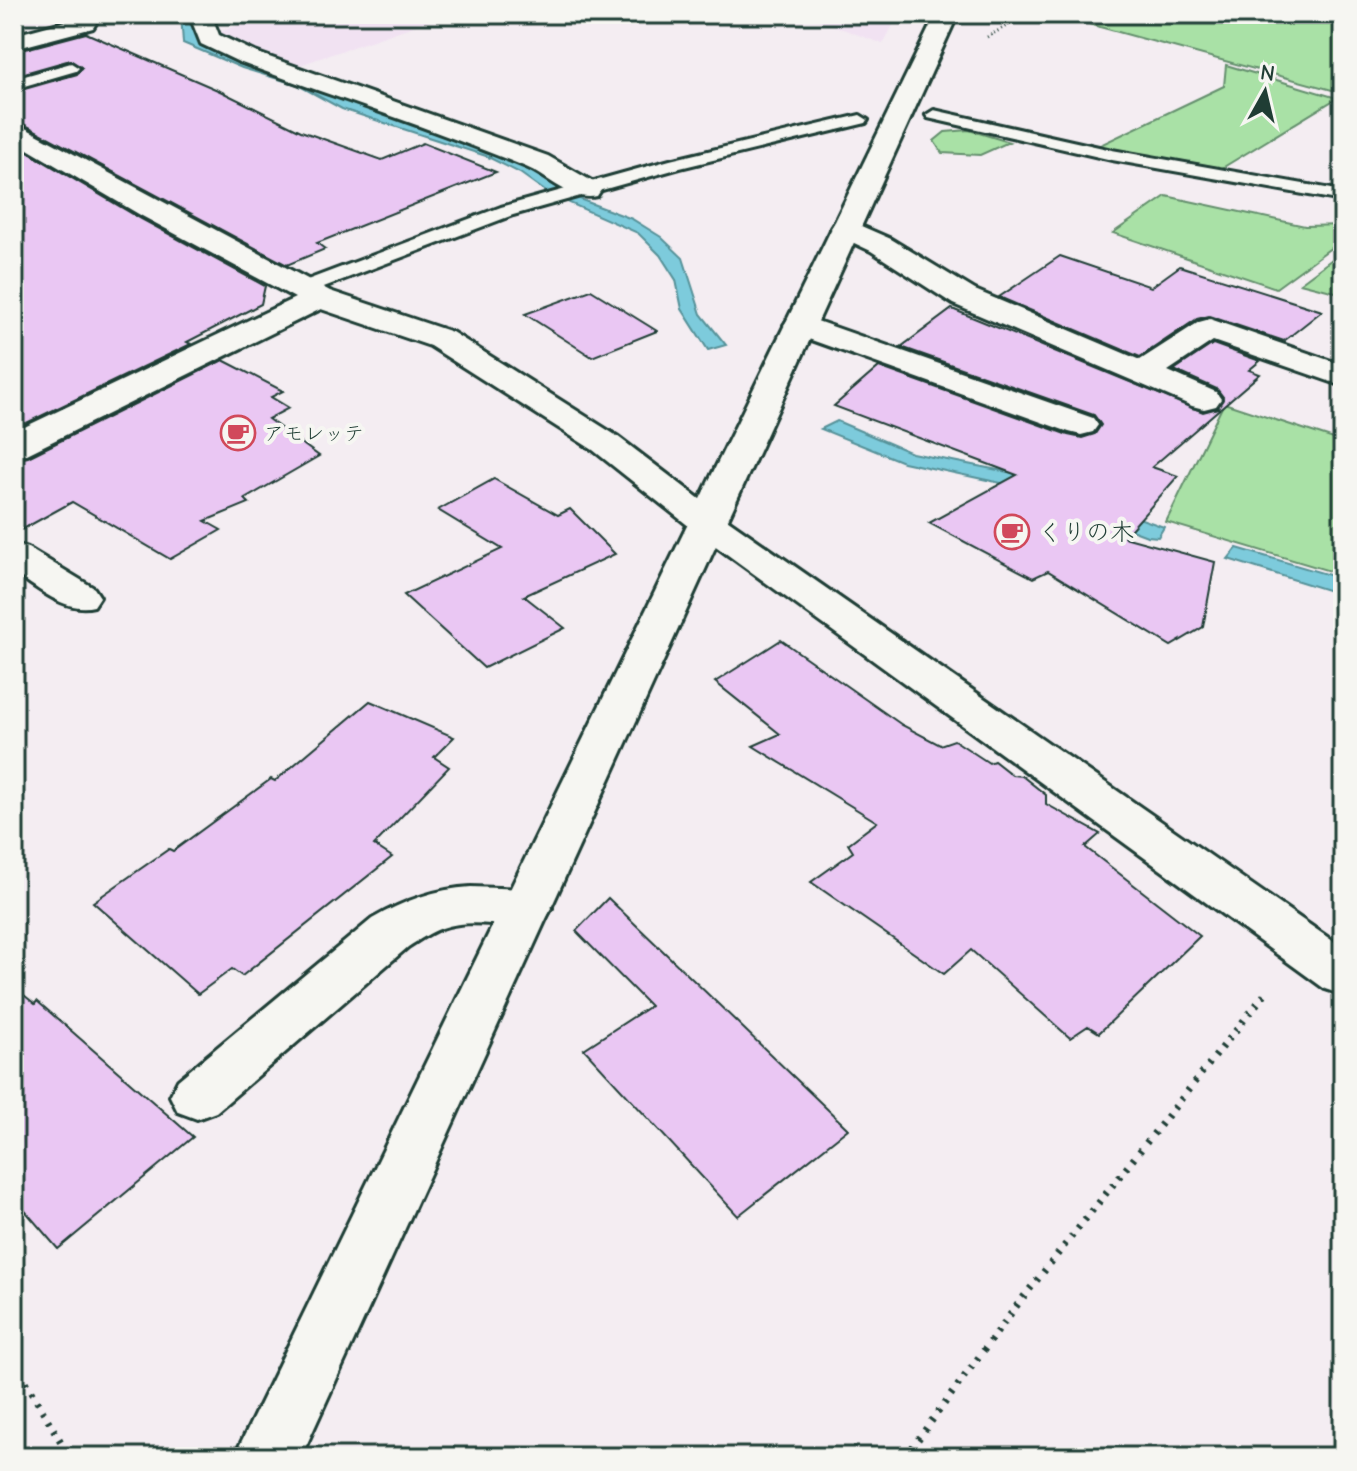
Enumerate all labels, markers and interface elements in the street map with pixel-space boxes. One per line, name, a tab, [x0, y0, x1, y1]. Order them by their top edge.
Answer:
north arrow	[1225, 52, 1305, 132]
text: N	[1259, 59, 1277, 87]
cafe icon: アモレッテ	[219, 414, 257, 452]
place label: アモレッテ	[264, 422, 364, 445]
cafe icon: くりの木	[993, 513, 1031, 551]
place label: くりの木	[1038, 518, 1134, 546]

